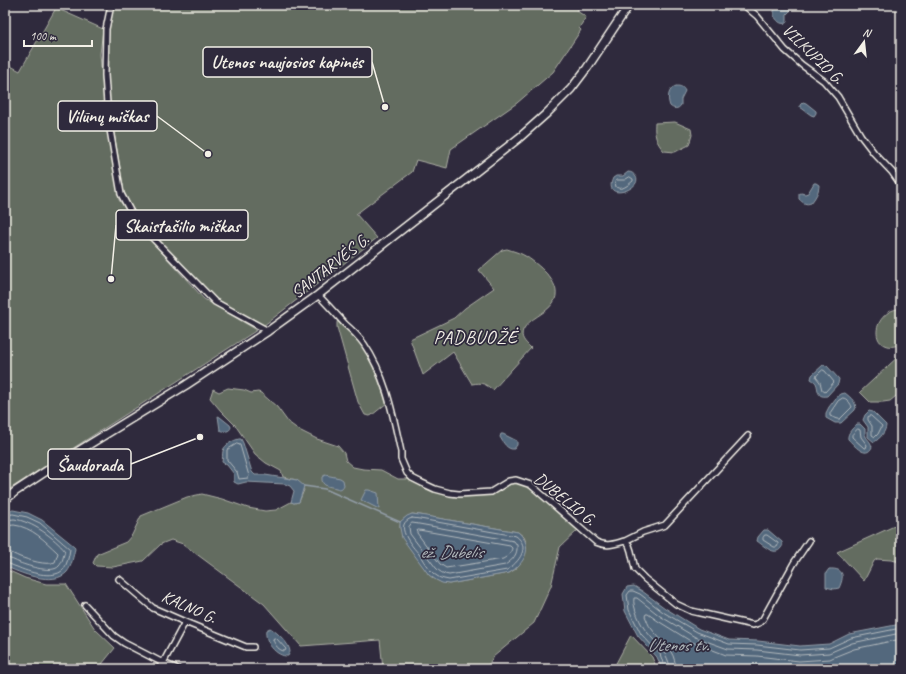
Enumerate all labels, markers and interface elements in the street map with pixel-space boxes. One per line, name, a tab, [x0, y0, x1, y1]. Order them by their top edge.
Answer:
street label: VILKUPIO G.	[778, 19, 849, 89]
scale bar	[24, 22, 92, 48]
north arrow	[844, 22, 884, 62]
text: N	[861, 25, 874, 41]
text: 100 m	[30, 28, 57, 44]
callout: Utenos naujosios kapinės	[203, 47, 372, 77]
text: Utenos naujosios kapinės	[211, 51, 365, 73]
callout: Vilūnų miškas	[58, 101, 157, 131]
text: Vilūnų miškas	[66, 105, 150, 127]
callout: Skaistašilio miškas	[116, 210, 248, 240]
text: Skaistašilio miškas	[124, 215, 242, 237]
street label: SANTARVĖS G.	[287, 229, 374, 303]
district label: PADBUOŽĖ	[434, 325, 520, 349]
callout: Šaudorada	[48, 449, 131, 479]
text: Šaudorada	[57, 454, 125, 476]
street label: DUBELIO G.	[530, 468, 601, 531]
water label: ež. Dubelis	[420, 541, 485, 563]
street label: KALNO G.	[159, 586, 220, 629]
water label: Utenos tv.	[647, 634, 710, 656]

